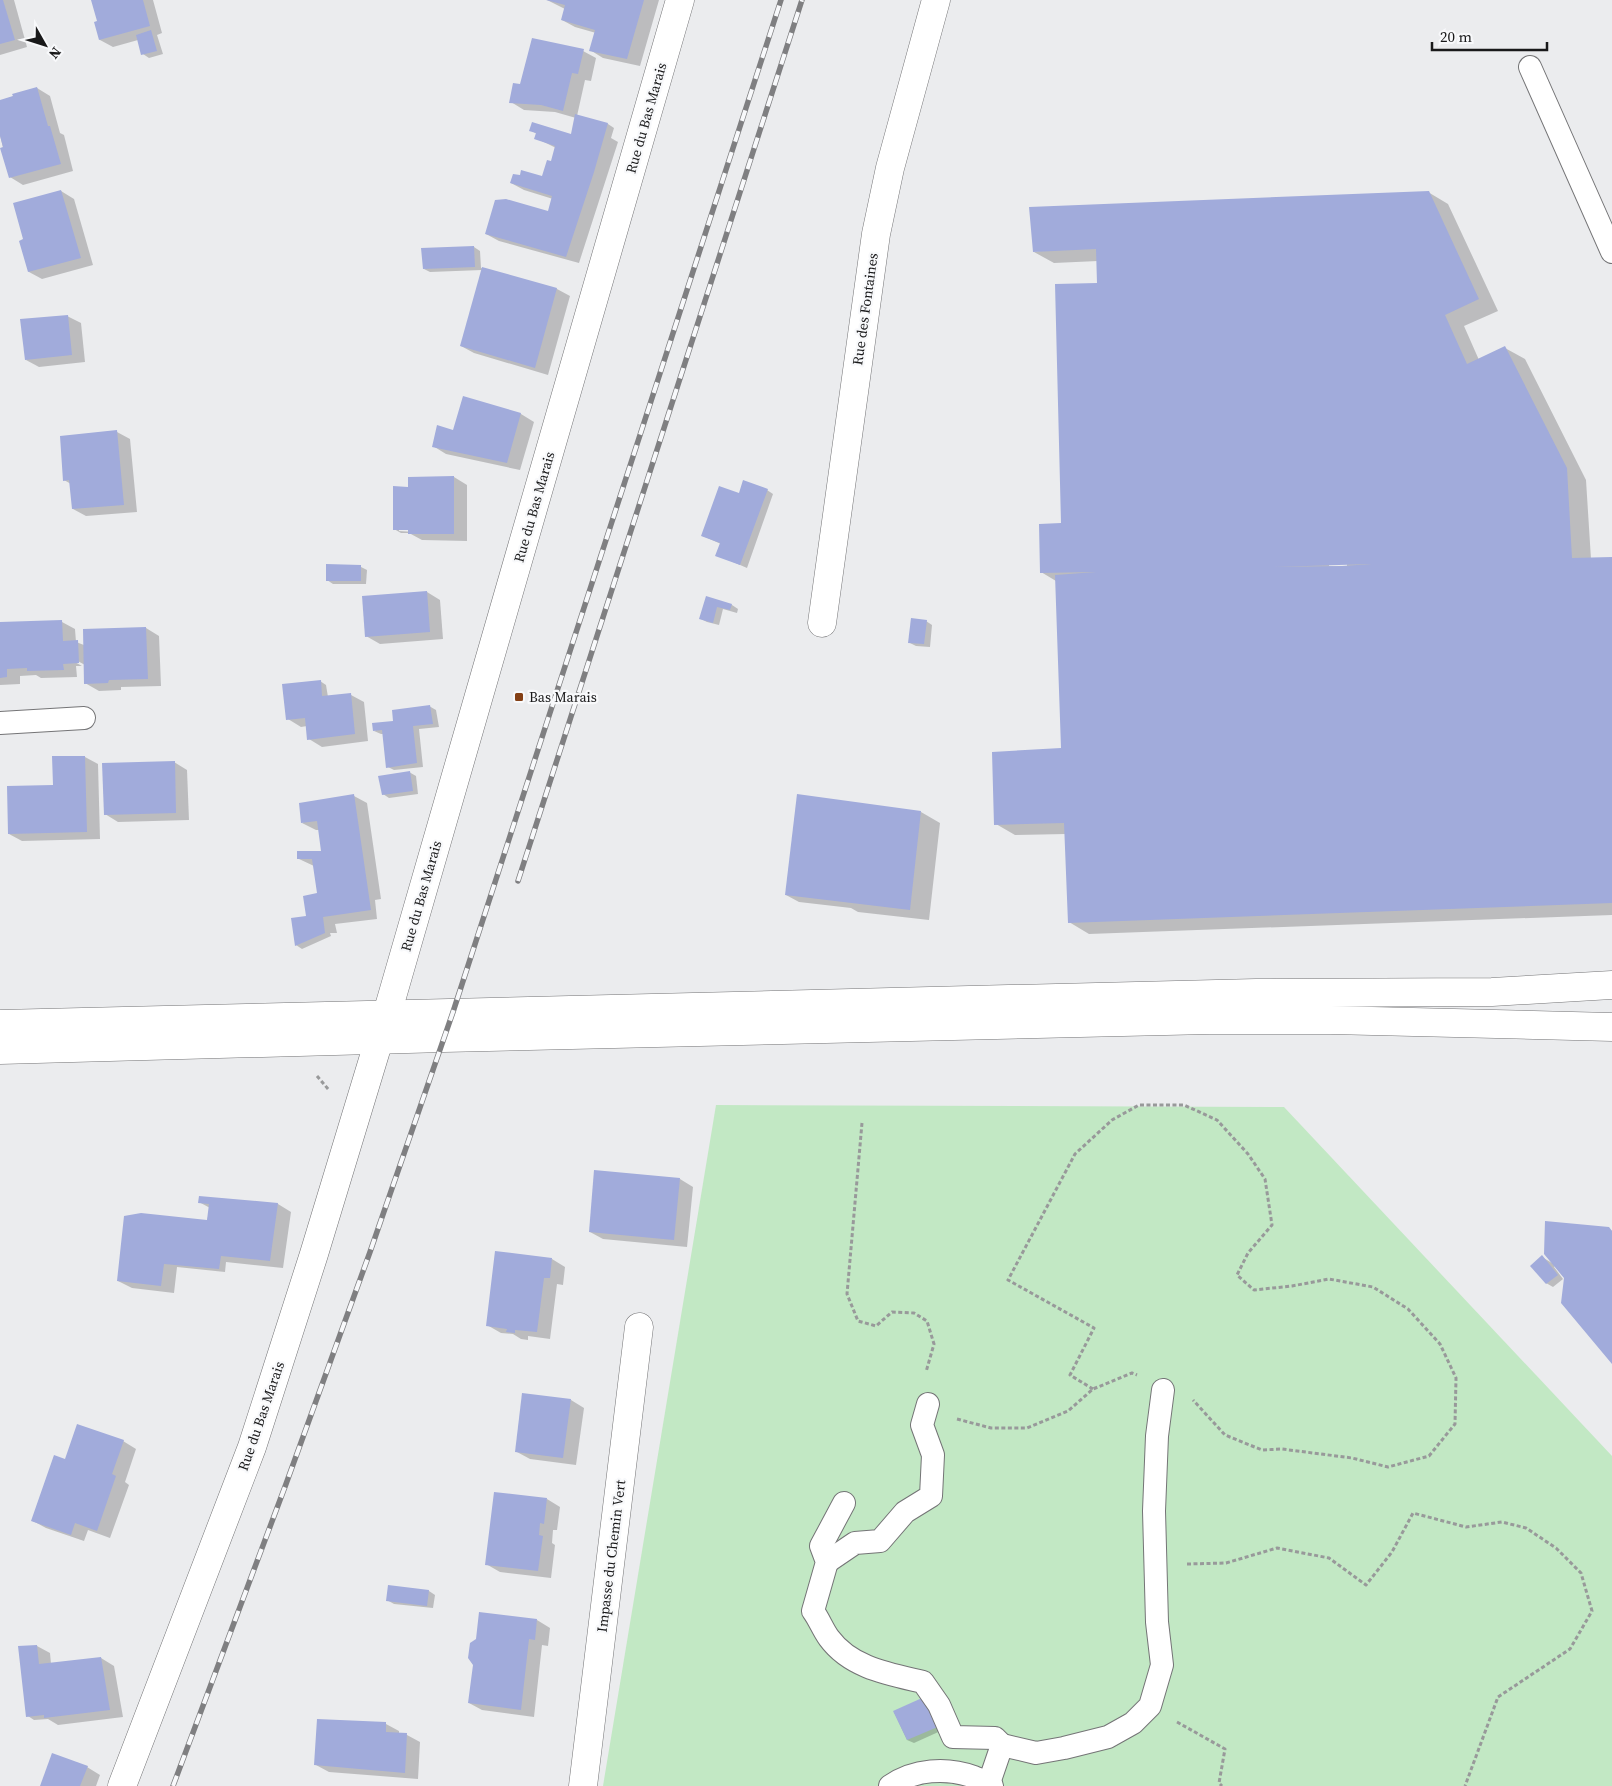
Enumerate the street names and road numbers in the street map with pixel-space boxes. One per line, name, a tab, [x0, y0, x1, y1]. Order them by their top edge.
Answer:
street label: Rue du Bas Marais	[621, 60, 671, 176]
street label: Rue des Fontaines	[847, 252, 883, 366]
street label: Rue du Bas Marais	[509, 449, 559, 565]
street label: Rue du Bas Marais	[396, 838, 446, 954]
street label: Rue du Bas Marais	[233, 1359, 289, 1473]
street label: Impasse du Chemin Vert	[592, 1478, 630, 1633]

